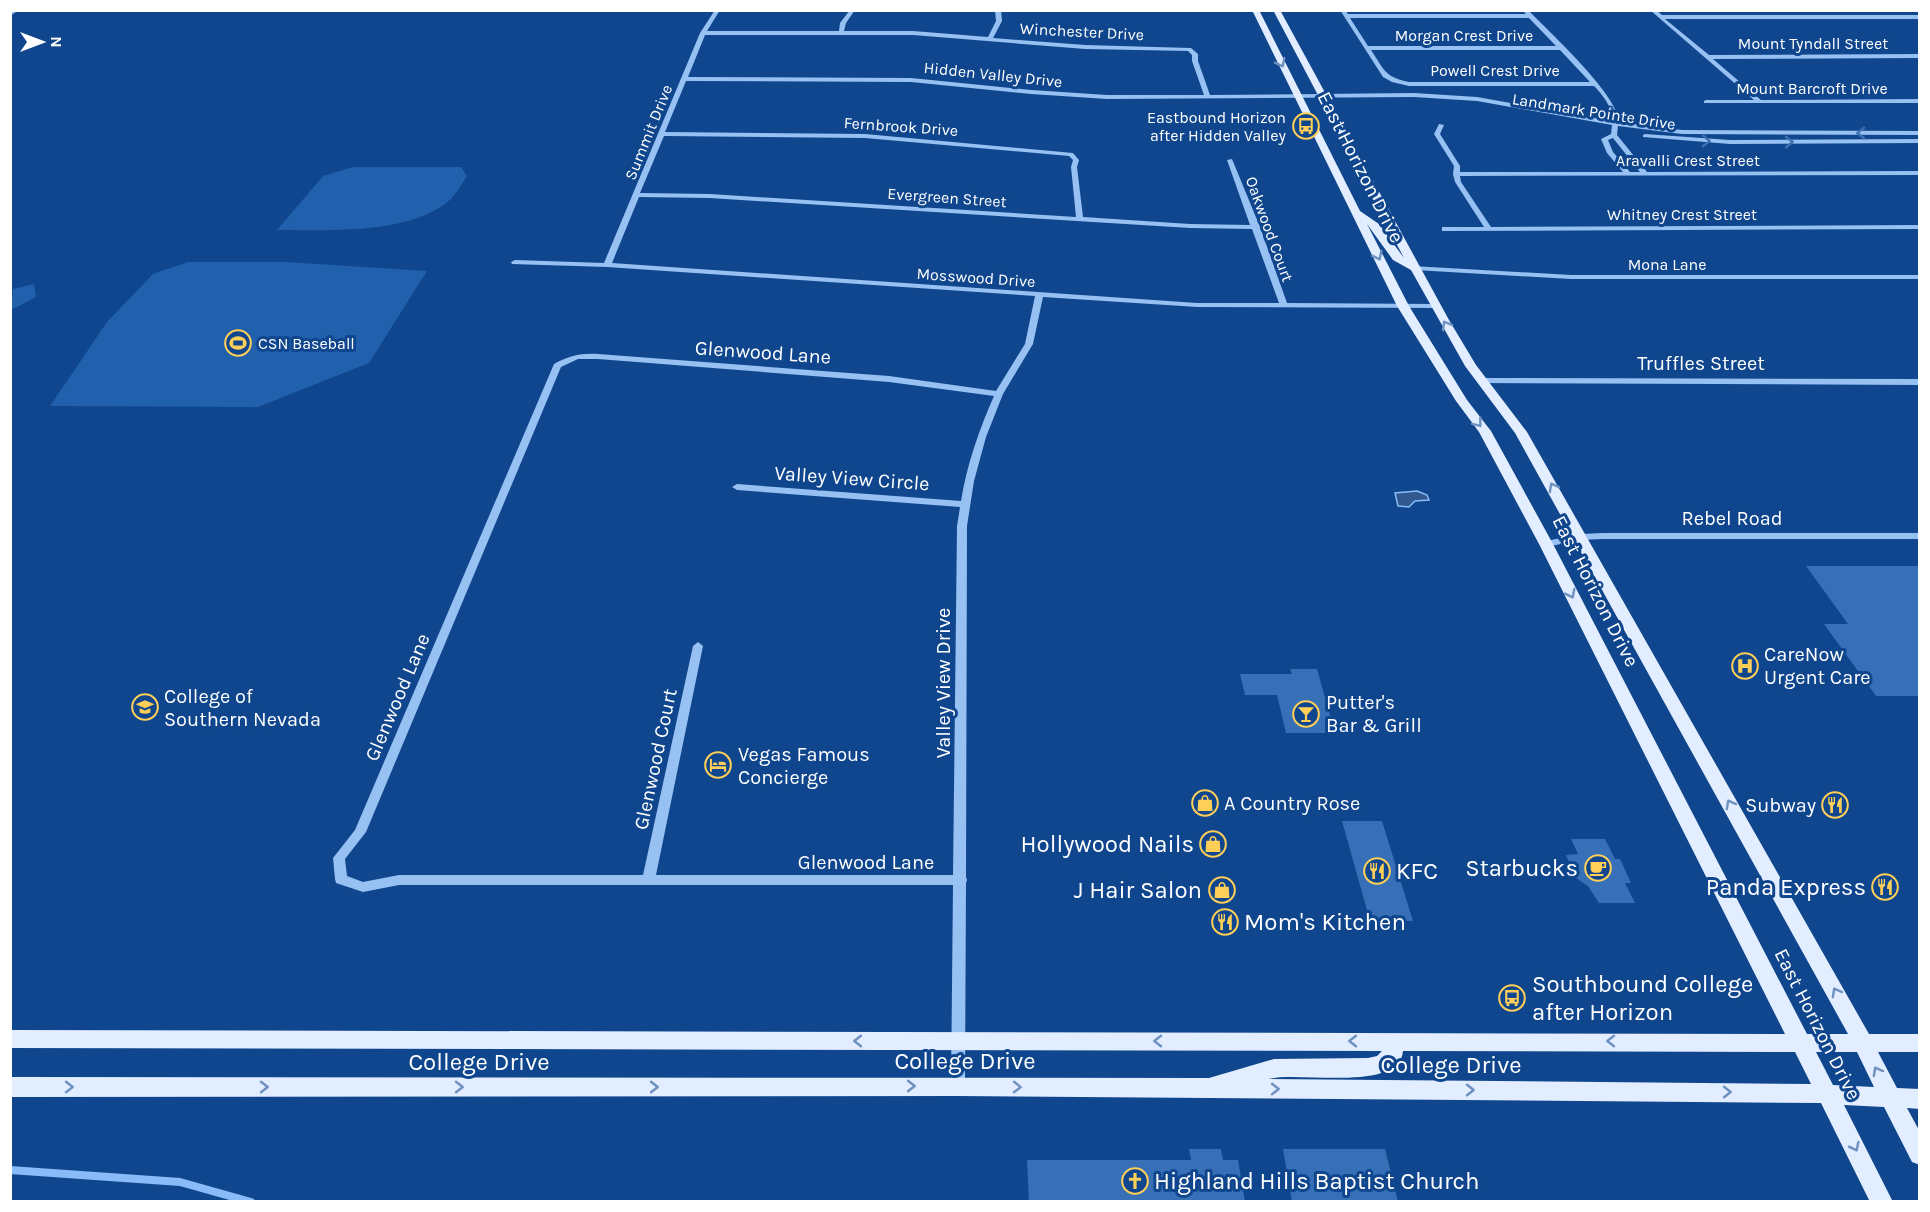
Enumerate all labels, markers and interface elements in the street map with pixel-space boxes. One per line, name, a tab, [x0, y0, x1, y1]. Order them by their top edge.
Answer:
north arrow	[12, 12, 72, 72]
street label: Winchester Drive	[1019, 19, 1145, 44]
street label: Morgan Crest Drive	[1395, 26, 1533, 45]
street label: Mount Tyndall Street	[1738, 34, 1888, 53]
text: N	[47, 36, 66, 48]
one-way arrow	[1274, 56, 1286, 67]
street label: Hidden Valley Drive	[923, 58, 1063, 91]
street label: Powell Crest Drive	[1430, 61, 1560, 80]
street label: Mount Barcroft Drive	[1736, 79, 1888, 98]
street label: Summit Drive	[621, 82, 676, 183]
street label: East Horizon Drive	[1313, 88, 1409, 247]
street label: Landmark Pointe Drive	[1511, 89, 1677, 134]
place label: Eastbound Horizon after Hidden Valley	[1147, 108, 1287, 145]
bus stop icon: Eastbound Horizon after Hidden Valley	[1291, 111, 1321, 141]
street label: Fernbrook Drive	[843, 113, 959, 140]
one-way arrow	[1857, 127, 1866, 139]
one-way arrow	[1702, 134, 1711, 147]
one-way arrow	[1784, 136, 1793, 148]
street label: Aravalli Crest Street	[1616, 151, 1760, 170]
street label: Oakwood Court	[1242, 174, 1297, 284]
street label: Evergreen Street	[887, 184, 1007, 211]
street label: Whitney Crest Street	[1607, 205, 1757, 224]
one-way arrow	[1371, 249, 1383, 260]
street label: Mona Lane	[1628, 255, 1706, 274]
street label: Mosswood Drive	[916, 264, 1036, 291]
one-way arrow	[1441, 321, 1453, 331]
sports icon: CSN Baseball	[223, 328, 253, 358]
place label: CSN Baseball	[258, 334, 355, 353]
street label: Glenwood Lane	[694, 336, 832, 369]
street label: Truffles Street	[1637, 352, 1765, 375]
one-way arrow	[1471, 416, 1482, 427]
street label: Valley View Circle	[774, 462, 930, 495]
one-way arrow	[1549, 483, 1560, 493]
street label: Rebel Road	[1681, 507, 1783, 530]
street label: East Horizon Drive	[1548, 512, 1644, 671]
one-way arrow	[1564, 588, 1575, 598]
street label: Valley View Drive	[932, 608, 955, 758]
street label: Glenwood Lane	[360, 630, 435, 765]
place label: CareNow Urgent Care	[1764, 643, 1871, 689]
hospital icon: CareNow Urgent Care	[1730, 651, 1760, 681]
place label: College of Southern Nevada	[164, 685, 321, 731]
street label: Glenwood Court	[629, 686, 682, 832]
place label: Putter's Bar & Grill	[1326, 691, 1422, 737]
school or university icon: College of Southern Nevada	[130, 692, 160, 722]
bar icon: Putter's Bar & Grill	[1291, 699, 1321, 729]
place label: Vegas Famous Concierge	[738, 743, 870, 789]
hotel icon: Vegas Famous Concierge	[703, 750, 733, 780]
shop icon: A Country Rose	[1190, 788, 1220, 818]
restaurant icon: Subway	[1820, 790, 1850, 820]
place label: A Country Rose	[1224, 792, 1360, 815]
place label: Subway	[1745, 794, 1816, 817]
one-way arrow	[1726, 800, 1738, 810]
shop icon: Hollywood Nails	[1198, 829, 1228, 859]
place label: Hollywood Nails	[1021, 830, 1194, 858]
street label: Glenwood Lane	[798, 851, 934, 874]
cafe icon: Starbucks	[1583, 853, 1613, 883]
place label: Starbucks	[1465, 854, 1578, 882]
restaurant icon: KFC	[1362, 856, 1392, 886]
place label: KFC	[1396, 857, 1438, 885]
restaurant icon: Panda Express	[1870, 872, 1900, 902]
place label: Panda Express	[1706, 873, 1866, 901]
shop icon: J Hair Salon	[1207, 875, 1237, 905]
place label: J Hair Salon	[1074, 876, 1202, 904]
restaurant icon: Mom's Kitchen	[1210, 907, 1240, 937]
place label: Mom's Kitchen	[1244, 908, 1406, 936]
street label: East Horizon Drive	[1770, 945, 1866, 1104]
place label: Southbound College after Horizon	[1532, 970, 1753, 1026]
bus stop icon: Southbound College after Horizon	[1497, 983, 1527, 1013]
one-way arrow	[1832, 988, 1843, 998]
one-way arrow	[853, 1035, 862, 1047]
one-way arrow	[1153, 1035, 1162, 1047]
one-way arrow	[1348, 1035, 1357, 1047]
one-way arrow	[1606, 1035, 1615, 1047]
street label: College Drive	[894, 1047, 1036, 1075]
street label: College Drive	[408, 1048, 550, 1076]
street label: College Drive	[1380, 1051, 1522, 1079]
one-way arrow	[1873, 1067, 1885, 1077]
one-way arrow	[906, 1080, 915, 1092]
one-way arrow	[64, 1081, 73, 1093]
one-way arrow	[259, 1081, 268, 1093]
one-way arrow	[454, 1081, 463, 1093]
one-way arrow	[649, 1081, 658, 1093]
one-way arrow	[1012, 1081, 1021, 1093]
one-way arrow	[1270, 1083, 1279, 1095]
one-way arrow	[1465, 1084, 1474, 1096]
one-way arrow	[1723, 1086, 1732, 1098]
one-way arrow	[1848, 1141, 1859, 1152]
church icon: Highland Hills Baptist Church	[1120, 1166, 1150, 1196]
place label: Highland Hills Baptist Church	[1154, 1167, 1479, 1195]

